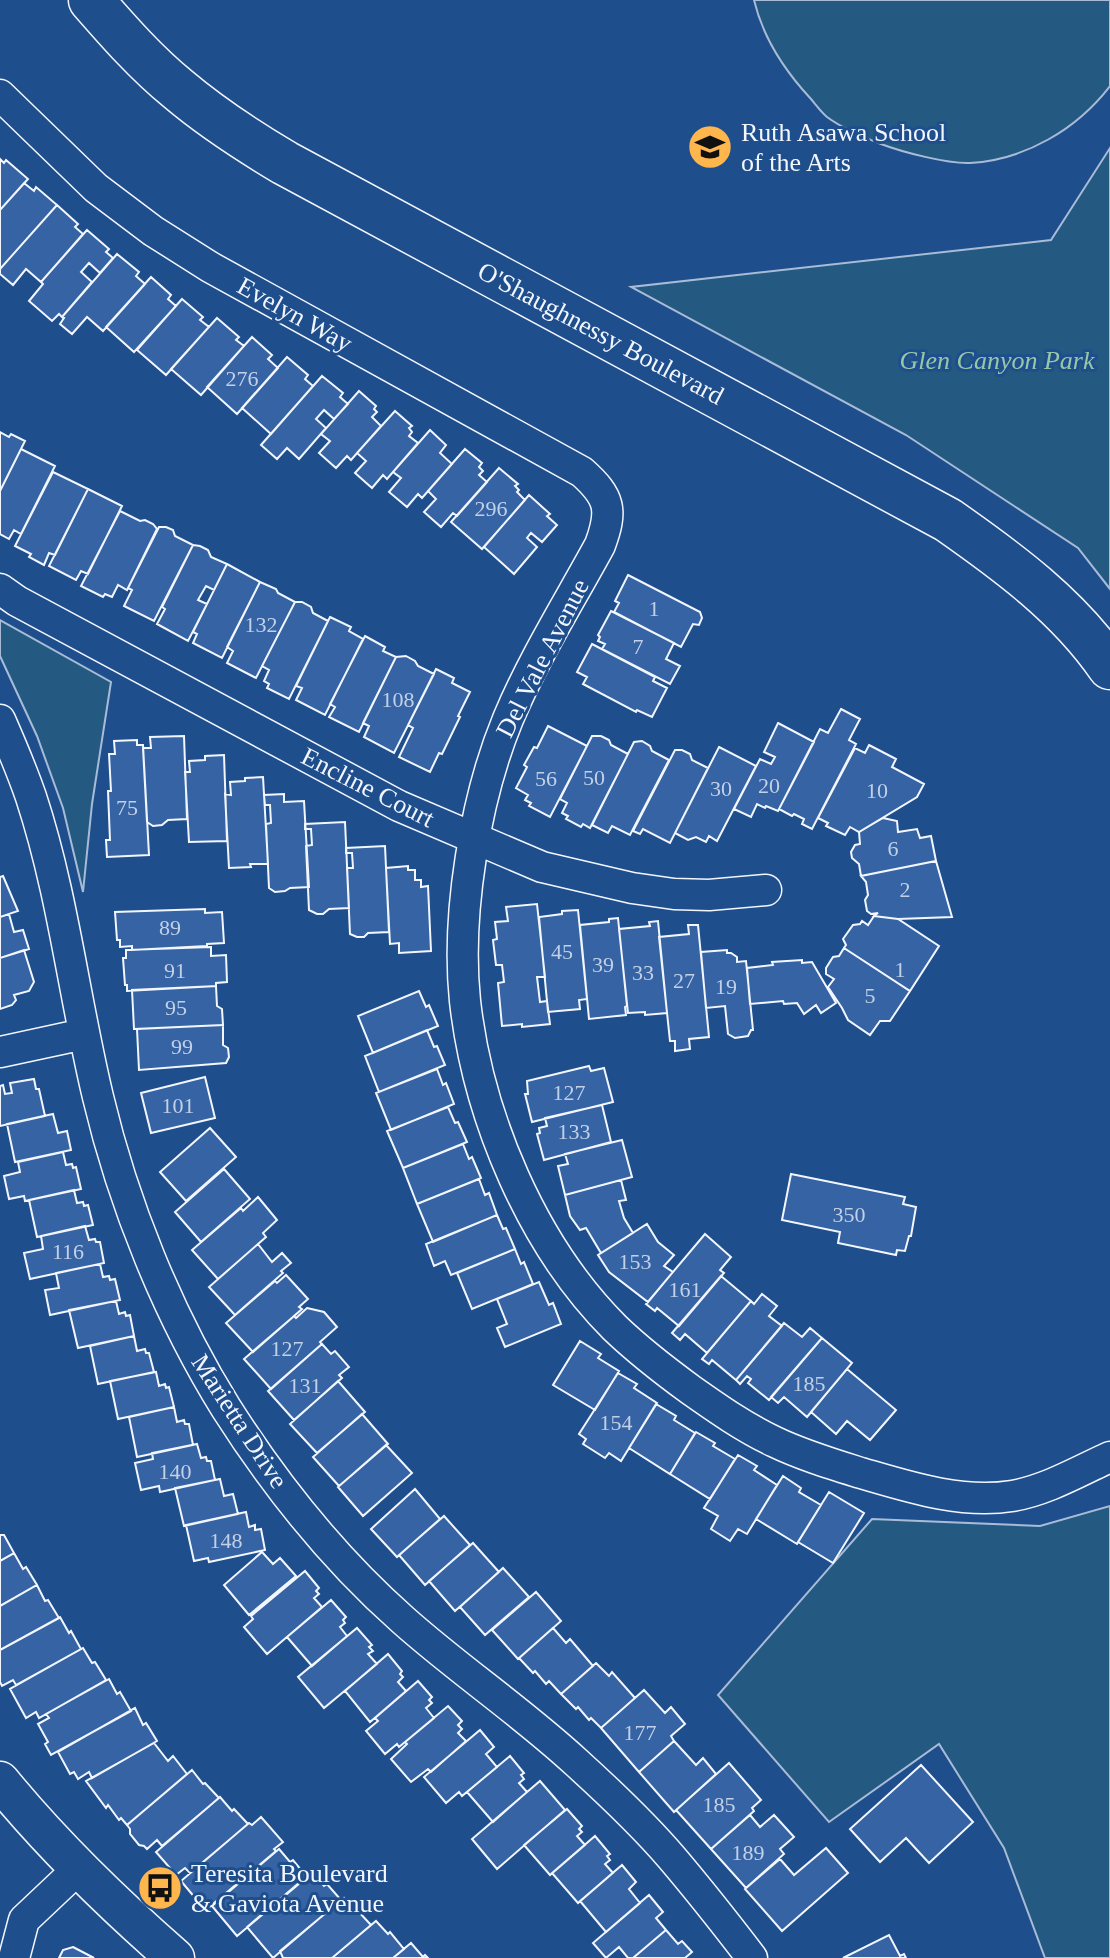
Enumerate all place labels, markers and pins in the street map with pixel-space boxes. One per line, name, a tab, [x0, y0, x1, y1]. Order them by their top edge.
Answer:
place label: Ruth Asawa School of the Arts	[741, 118, 946, 177]
school or university icon: Ruth Asawa School of the Arts	[686, 123, 734, 171]
place label: Teresita Boulevard & Gaviota Avenue	[191, 1859, 388, 1918]
bus stop icon: Teresita Boulevard & Gaviota Avenue	[136, 1864, 184, 1912]

